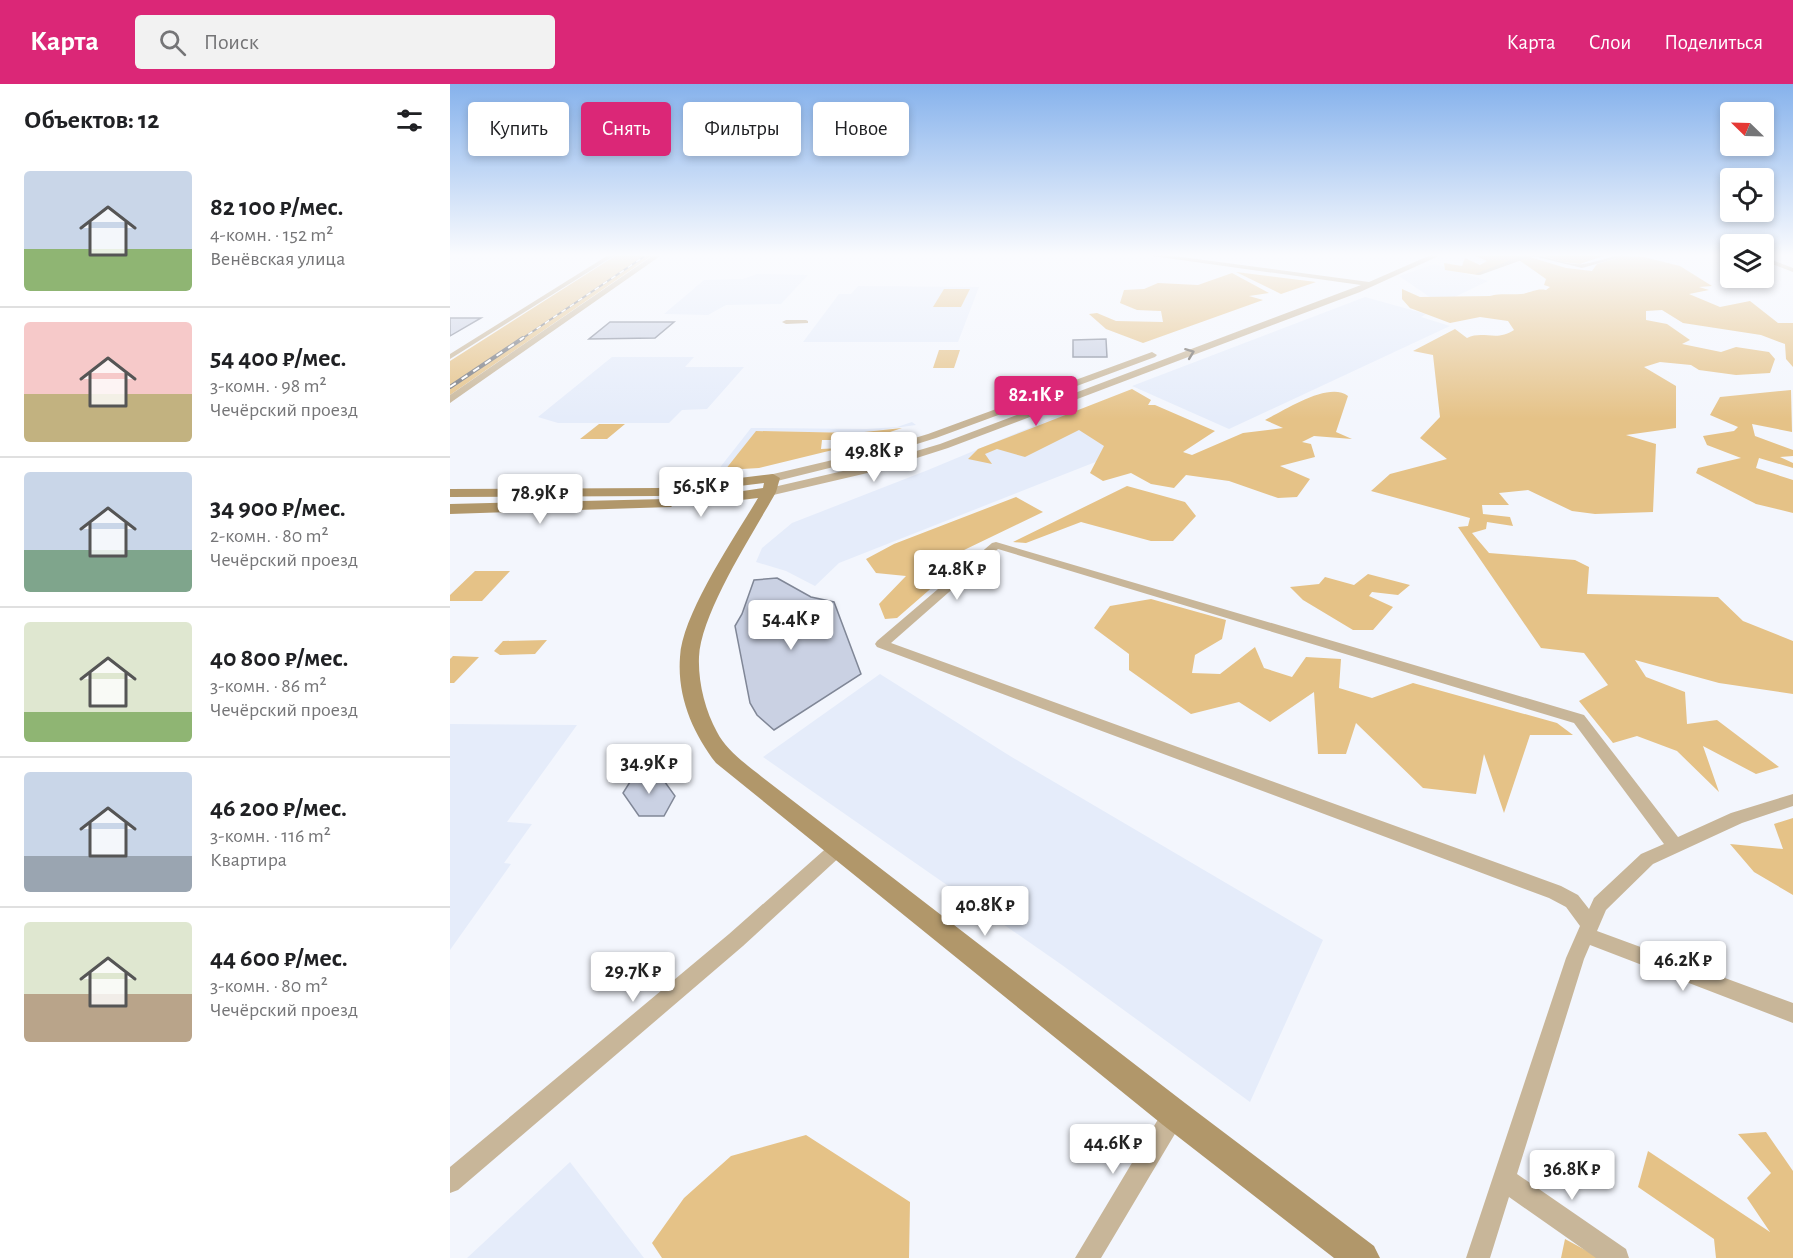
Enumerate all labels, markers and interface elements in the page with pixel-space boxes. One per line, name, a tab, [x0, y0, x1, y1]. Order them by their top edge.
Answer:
search box	[135, 15, 555, 69]
icon: search	[156, 26, 189, 59]
text: Карта	[30, 28, 99, 56]
text: Поиск	[204, 31, 259, 53]
text: Карта	[1506, 32, 1556, 53]
text: Слои	[1589, 32, 1631, 53]
text: Поделиться	[1664, 32, 1763, 53]
chip: Купить	[468, 102, 569, 156]
chip: Снять	[581, 102, 671, 156]
chip: Фильтры	[683, 102, 801, 156]
chip: Новое	[813, 102, 909, 156]
north arrow	[1720, 102, 1774, 156]
map controls	[1720, 102, 1774, 288]
icon: filters	[393, 104, 426, 137]
text: Объектов: 12	[24, 107, 160, 133]
button: locate	[1720, 168, 1774, 222]
text: 82 100 ₽/мес.	[210, 194, 343, 220]
icon: home	[72, 195, 144, 267]
text: 4-комн. · 152 m²	[210, 225, 333, 245]
button: layers	[1720, 234, 1774, 288]
text: Венёвская улица	[210, 249, 345, 269]
text: 54 400 ₽/мес.	[210, 345, 346, 371]
icon: home	[72, 346, 144, 418]
one-way arrow	[1184, 347, 1195, 360]
text: 3-комн. · 98 m²	[210, 376, 326, 396]
pin: 82.1K ₽	[981, 376, 1091, 427]
text: 82.1K ₽	[1008, 385, 1064, 405]
text: Чечёрский проезд	[210, 400, 358, 420]
pin: 49.8K ₽	[819, 432, 929, 483]
text: 49.8K ₽	[845, 441, 903, 461]
pin: 56.5K ₽	[646, 467, 756, 518]
pin: 78.9K ₽	[485, 474, 595, 525]
text: 56.5K ₽	[673, 476, 729, 496]
text: 78.9K ₽	[512, 483, 568, 503]
text: 34 900 ₽/мес.	[210, 495, 346, 521]
icon: home	[72, 496, 144, 568]
text: 2-комн. · 80 m²	[210, 526, 328, 546]
text: Чечёрский проезд	[210, 550, 358, 570]
pin: 24.8K ₽	[902, 550, 1012, 601]
text: 24.8K ₽	[928, 559, 986, 579]
pin: 54.4K ₽	[736, 600, 846, 651]
text: 54.4K ₽	[762, 609, 820, 629]
text: 40 800 ₽/мес.	[210, 645, 348, 671]
icon: home	[72, 646, 144, 718]
text: 3-комн. · 86 m²	[210, 676, 326, 696]
text: Чечёрский проезд	[210, 700, 358, 720]
pin: 34.9K ₽	[594, 744, 704, 795]
text: 34.9K ₽	[621, 753, 677, 773]
text: 46 200 ₽/мес.	[210, 795, 347, 821]
icon: home	[72, 796, 144, 868]
text: 3-комн. · 116 m²	[210, 826, 331, 846]
text: Квартира	[210, 850, 287, 870]
pin: 40.8K ₽	[930, 886, 1040, 937]
text: 40.8K ₽	[956, 895, 1014, 915]
pin: 46.2K ₽	[1628, 941, 1738, 992]
text: 44 600 ₽/мес.	[210, 945, 348, 971]
icon: home	[72, 946, 144, 1018]
text: 46.2K ₽	[1654, 950, 1712, 970]
pin: 29.7K ₽	[578, 952, 688, 1003]
text: 29.7K ₽	[605, 961, 661, 981]
text: 3-комн. · 80 m²	[210, 976, 328, 996]
text: Чечёрский проезд	[210, 1000, 358, 1020]
pin: 44.6K ₽	[1058, 1124, 1168, 1175]
text: 44.6K ₽	[1084, 1133, 1142, 1153]
pin: 36.8K ₽	[1517, 1150, 1627, 1201]
text: 36.8K ₽	[1544, 1159, 1600, 1179]

